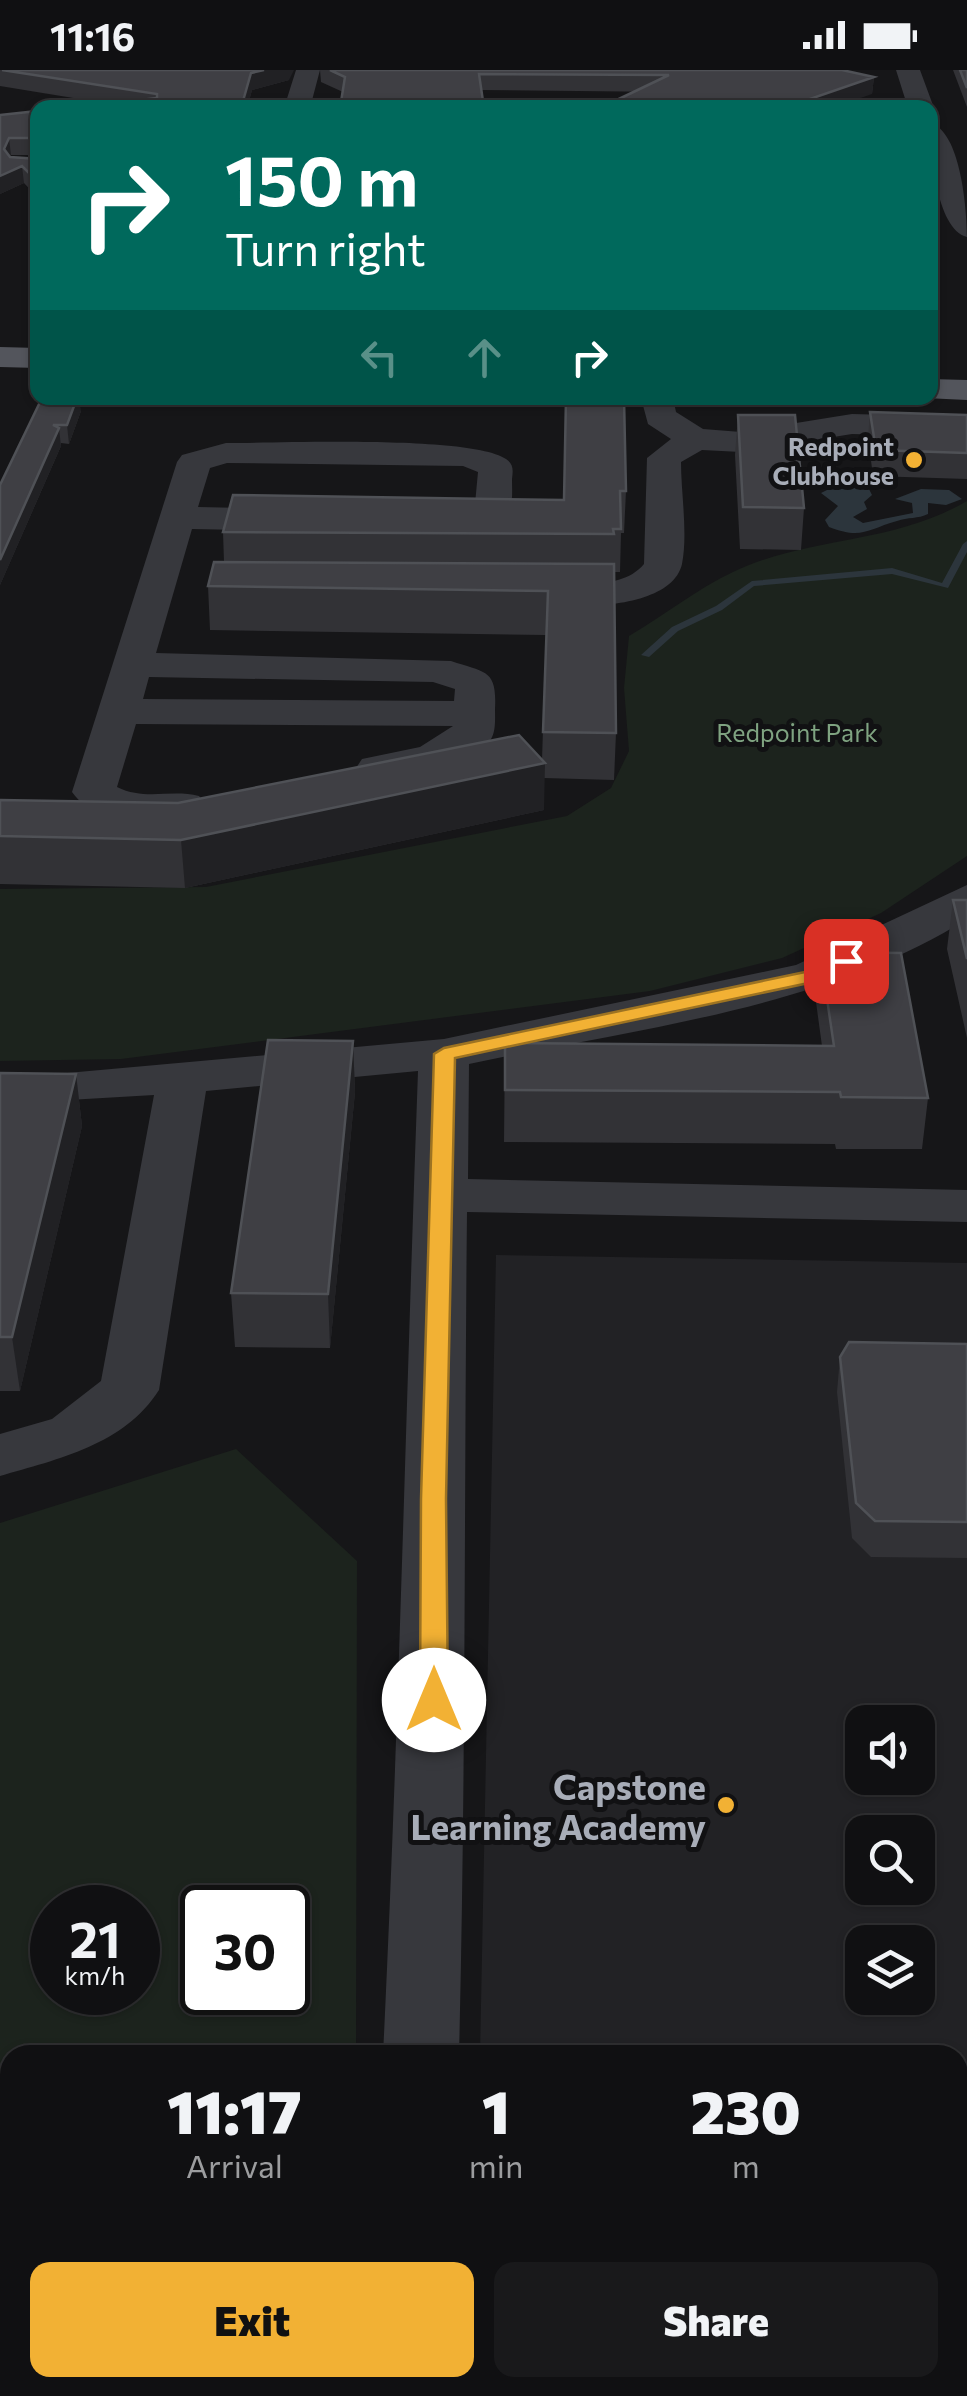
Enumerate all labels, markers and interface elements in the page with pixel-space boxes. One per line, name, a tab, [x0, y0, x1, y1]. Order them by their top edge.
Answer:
text: 11:16	[50, 12, 135, 59]
text: 150 m	[225, 135, 418, 220]
icon: right	[60, 140, 190, 270]
text: Turn right	[225, 220, 426, 275]
icon: left	[352, 330, 407, 385]
icon: ahead	[457, 330, 512, 385]
icon: right	[562, 330, 617, 385]
place label: Redpoint Clubhouse	[773, 431, 894, 490]
marker: Redpoint Clubhouse	[903, 449, 925, 471]
park label: Redpoint Park	[716, 717, 878, 747]
pin	[804, 919, 889, 1004]
icon: arrive	[819, 934, 874, 989]
position arrow	[382, 1648, 486, 1752]
map controls	[845, 1705, 935, 2015]
button: sound	[845, 1705, 935, 1795]
place label: Capstone Learning Academy	[410, 1764, 706, 1847]
marker: Capstone Learning Academy	[715, 1794, 737, 1816]
button: search	[845, 1815, 935, 1905]
speed limit sign: 30	[180, 1885, 310, 2015]
text: 21	[69, 1907, 121, 1968]
button: layers	[845, 1925, 935, 2015]
text: km/h	[65, 1960, 125, 1990]
text: 11:17	[167, 2073, 302, 2146]
text: 1	[482, 2073, 510, 2146]
text: 230	[690, 2073, 801, 2146]
text: Arrival	[186, 2145, 283, 2185]
text: min	[469, 2145, 523, 2185]
text: m	[732, 2145, 760, 2185]
button: Exit	[30, 2262, 474, 2377]
button: Share	[494, 2262, 938, 2377]

